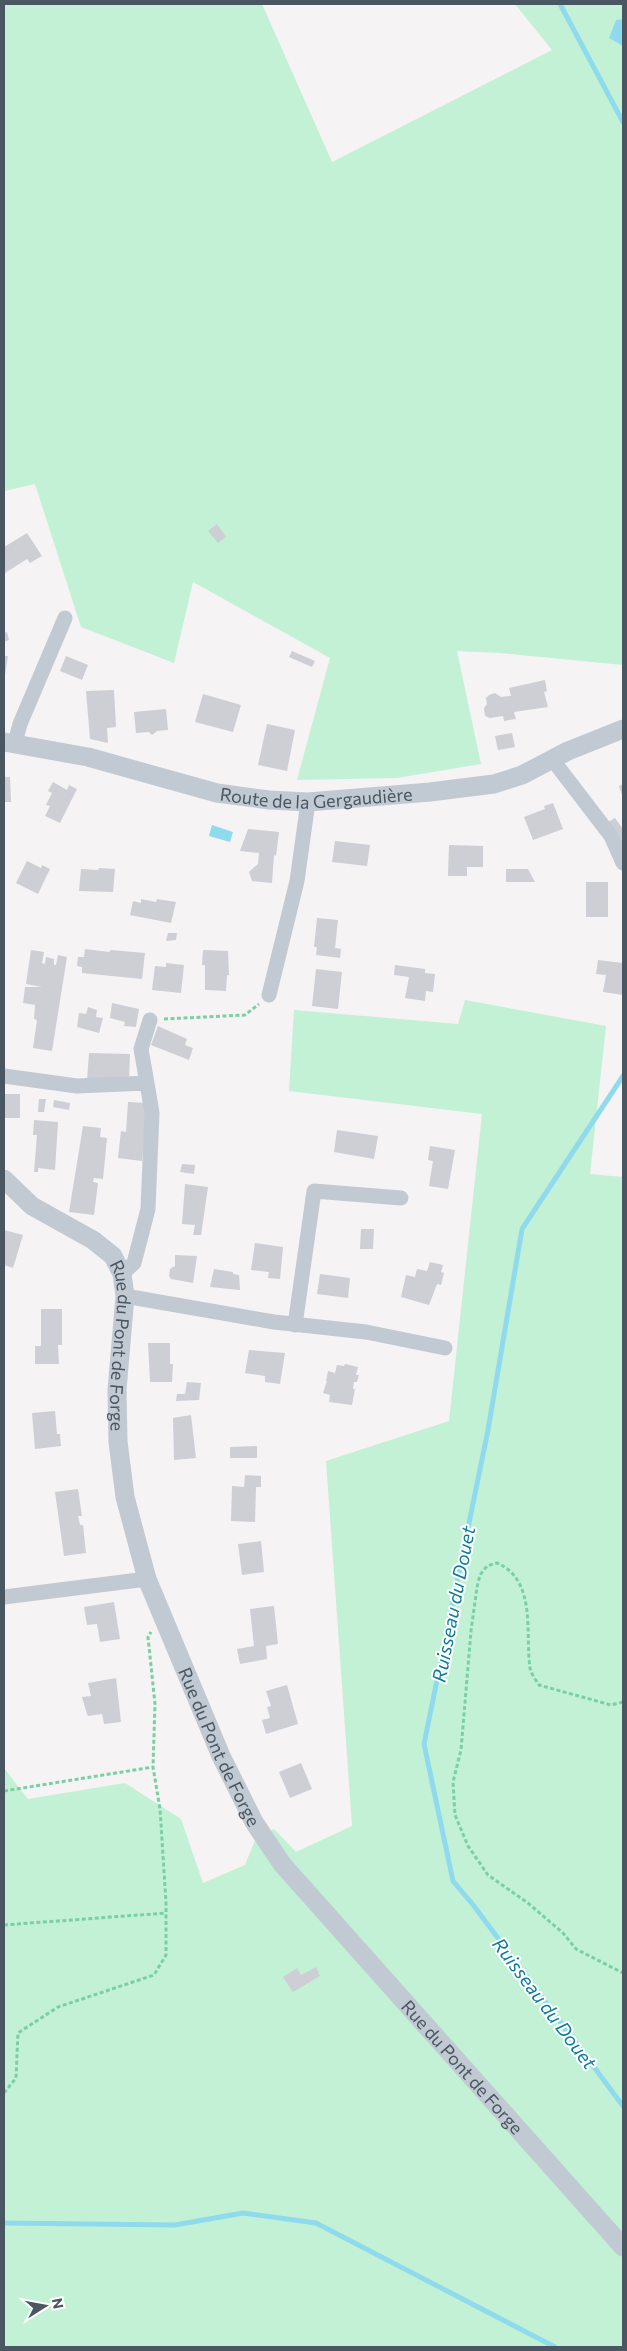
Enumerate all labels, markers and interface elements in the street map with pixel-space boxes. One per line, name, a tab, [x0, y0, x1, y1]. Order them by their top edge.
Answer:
street label: Route de la Gergaudière	[219, 782, 413, 813]
street label: Rue du Pont de Forge	[106, 1256, 136, 1431]
water label: Ruisseau du Douet	[427, 1523, 480, 1684]
street label: Rue du Pont de Forge	[174, 1664, 265, 1830]
water label: Ruisseau du Douet	[488, 1933, 603, 2074]
street label: Rue du Pont de Forge	[397, 1995, 528, 2138]
north arrow	[20, 2281, 70, 2331]
text: N	[49, 2297, 68, 2310]

